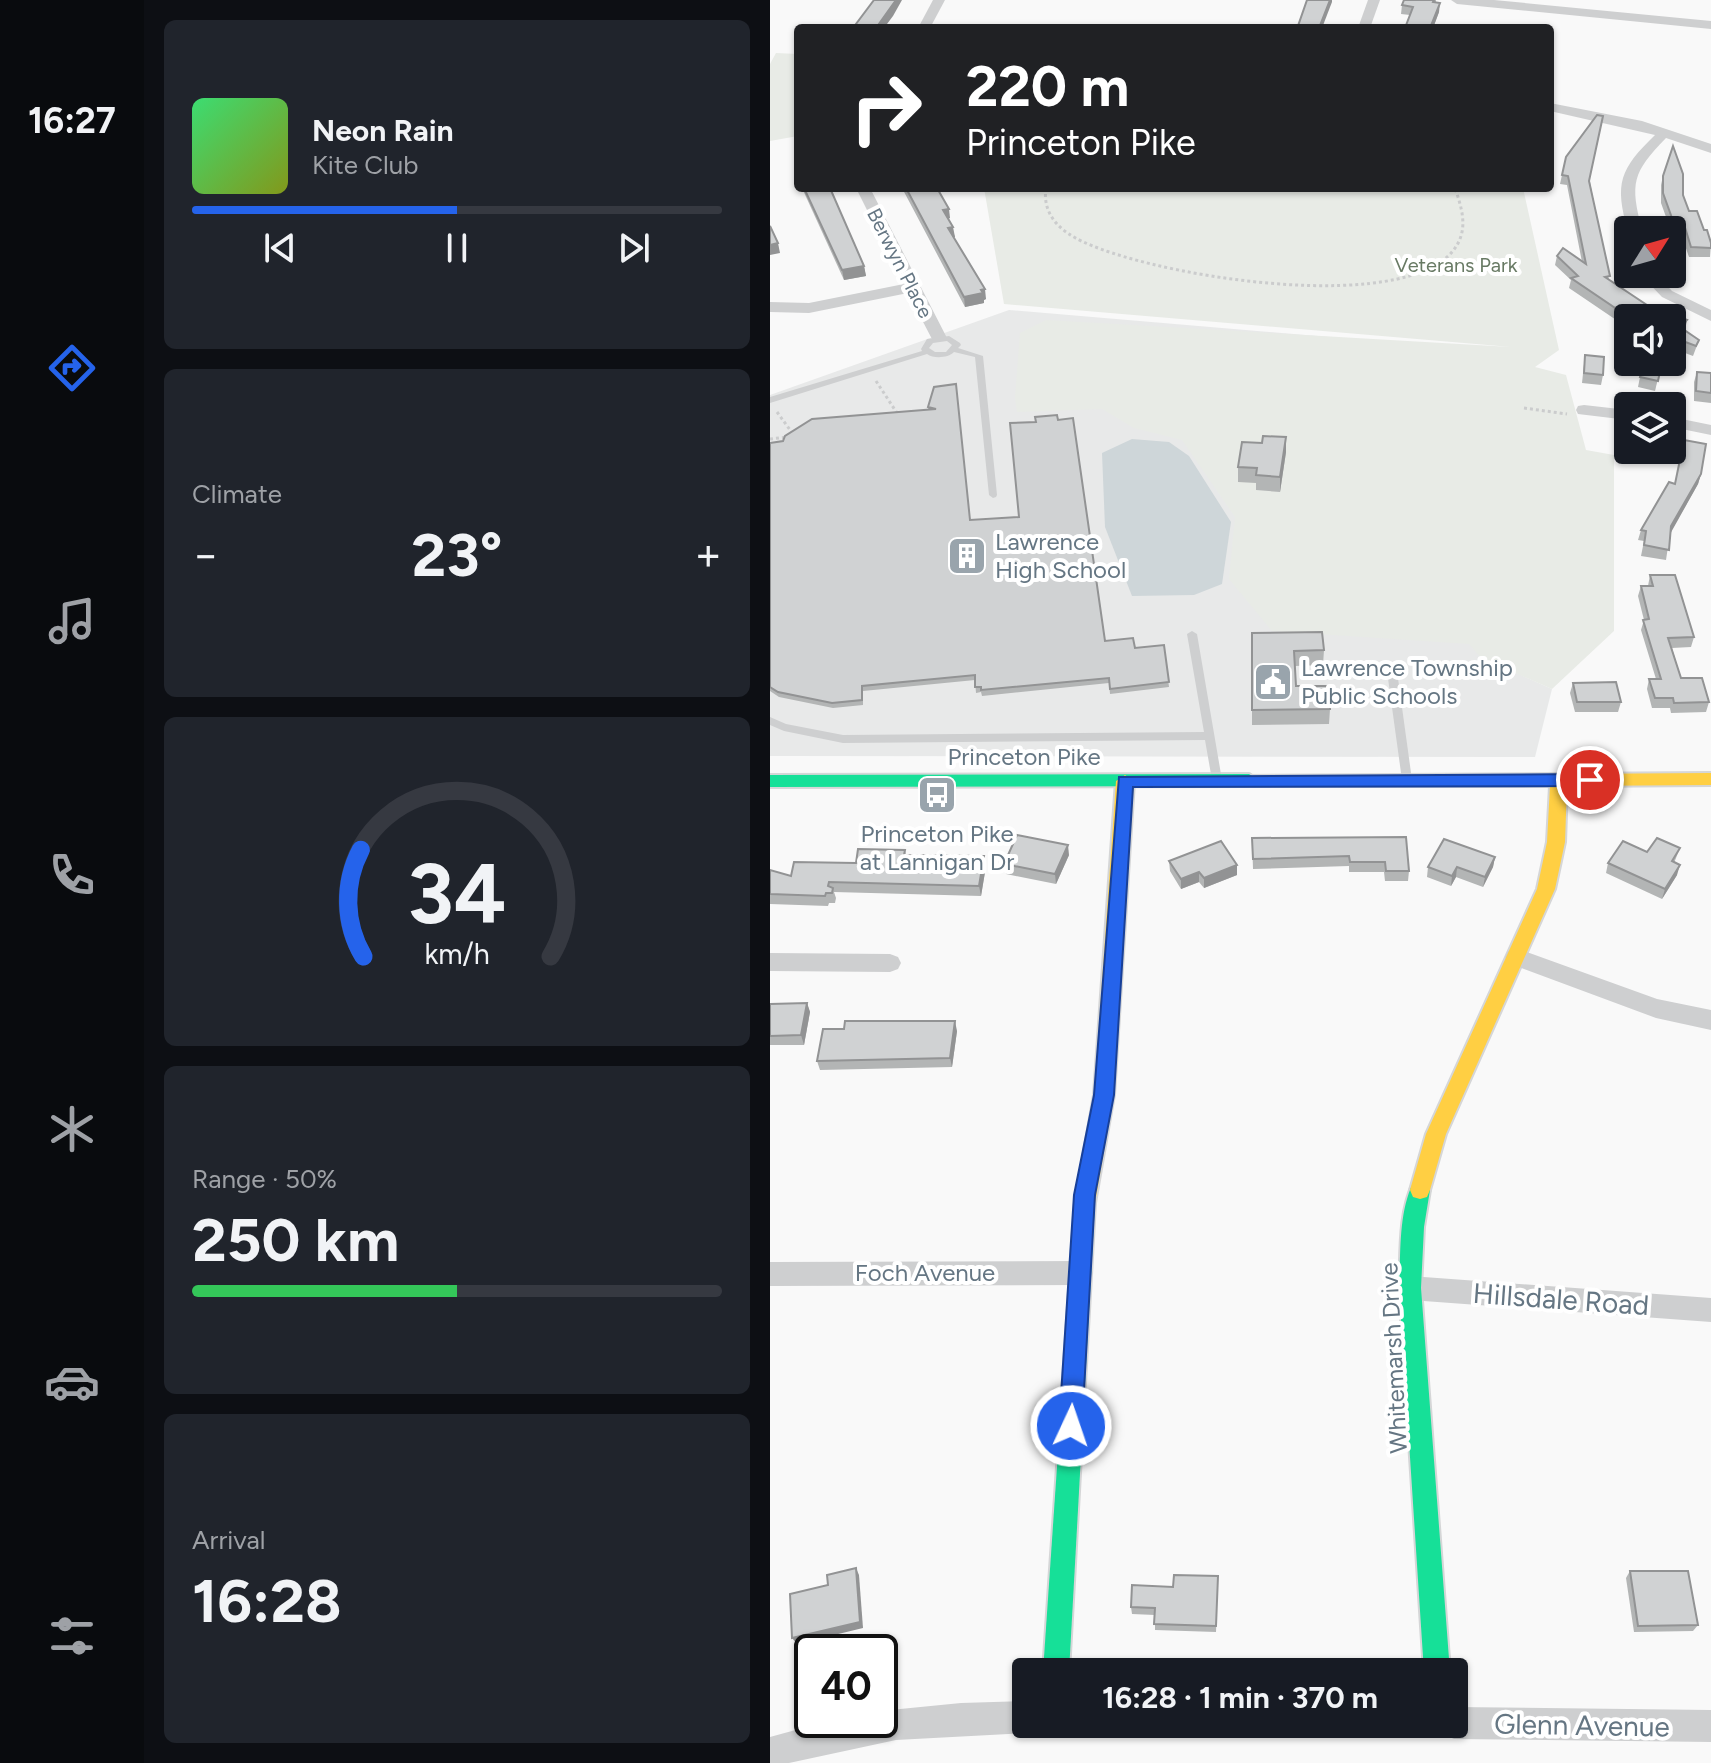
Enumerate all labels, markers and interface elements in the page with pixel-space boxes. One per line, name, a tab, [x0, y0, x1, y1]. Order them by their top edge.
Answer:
text: 220 m	[966, 53, 1129, 120]
icon: right	[834, 56, 938, 160]
text: 16:27	[28, 99, 116, 142]
text: Neon Rain	[312, 112, 454, 149]
text: Princeton Pike	[966, 121, 1196, 164]
text: Kite Club	[312, 149, 418, 181]
street label: Berwyn Place	[862, 204, 938, 322]
north arrow	[1614, 216, 1686, 288]
map controls	[1614, 216, 1686, 464]
icon: previous	[258, 226, 302, 270]
icon: pause	[435, 226, 479, 270]
icon: next	[612, 226, 656, 270]
park label: Veterans Park	[1395, 253, 1518, 277]
button: sound	[1614, 304, 1686, 376]
icon: directions	[44, 340, 100, 396]
button: layers	[1614, 392, 1686, 464]
text: Climate	[192, 478, 282, 510]
text: 23°	[412, 519, 502, 591]
place label: Lawrence High School	[995, 527, 1126, 584]
text: −	[192, 528, 219, 581]
text: +	[695, 528, 722, 581]
building icon: Lawrence High School	[946, 535, 988, 577]
icon: music	[44, 593, 100, 649]
place label: Lawrence Township Public Schools	[1301, 653, 1513, 710]
public building icon: Lawrence Township Public Schools	[1252, 661, 1294, 703]
street label: Princeton Pike	[947, 742, 1101, 771]
pin	[1556, 746, 1624, 814]
icon: arrive	[1568, 758, 1612, 802]
bus stop icon: Princeton Pike at Lannigan Dr	[916, 774, 958, 816]
place label: Princeton Pike at Lannigan Dr	[860, 819, 1014, 876]
text: 34	[408, 844, 506, 944]
icon: phone	[44, 847, 100, 903]
text: km/h	[424, 938, 490, 972]
icon: climate	[44, 1101, 100, 1157]
text: Range · 50%	[192, 1163, 337, 1195]
text: 250 km	[192, 1204, 399, 1276]
street label: Foch Avenue	[855, 1258, 995, 1287]
street label: Whitemarsh Drive	[1374, 1262, 1413, 1454]
street label: Hillsdale Road	[1472, 1276, 1650, 1322]
icon: car	[44, 1354, 100, 1410]
position arrow	[1029, 1384, 1113, 1468]
text: Arrival	[192, 1524, 265, 1556]
text: 16:28	[192, 1565, 342, 1637]
icon: filters	[44, 1608, 100, 1664]
speed limit sign: 40	[794, 1634, 898, 1738]
text: 16:28 · 1 min · 370 m	[1102, 1679, 1378, 1716]
street label: Glenn Avenue	[1494, 1706, 1670, 1744]

